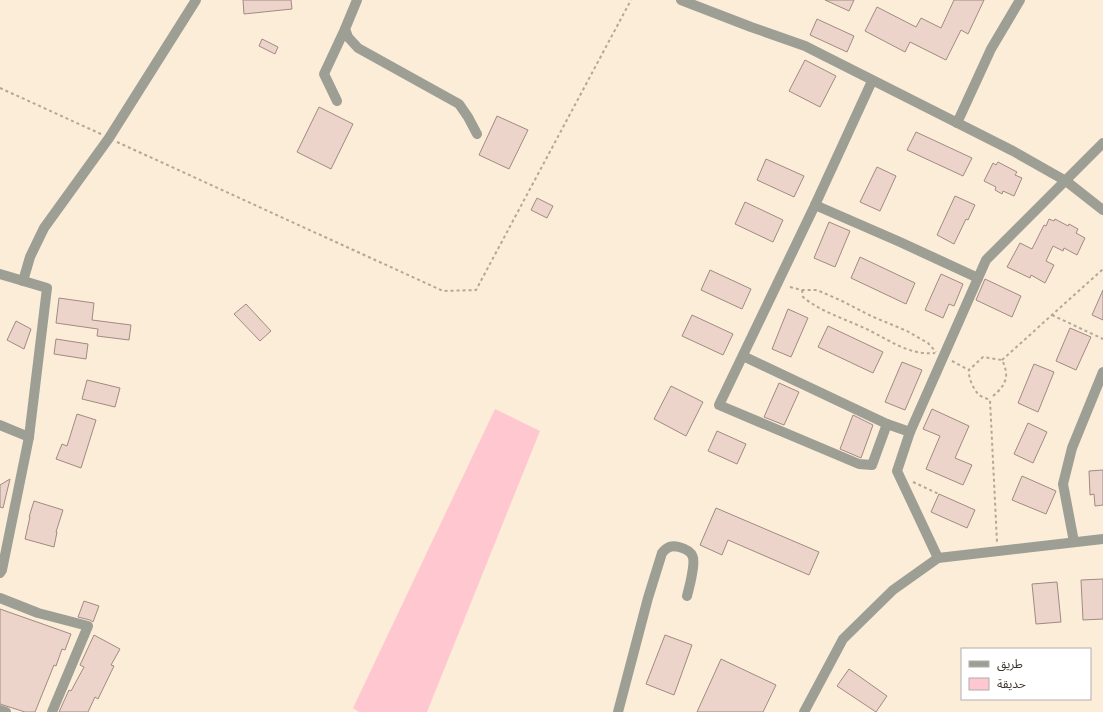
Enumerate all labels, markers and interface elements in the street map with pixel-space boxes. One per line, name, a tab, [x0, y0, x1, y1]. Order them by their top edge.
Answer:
legend	[961, 648, 1091, 700]
text: طريق	[997, 656, 1023, 672]
text: حديقة	[997, 676, 1026, 691]

